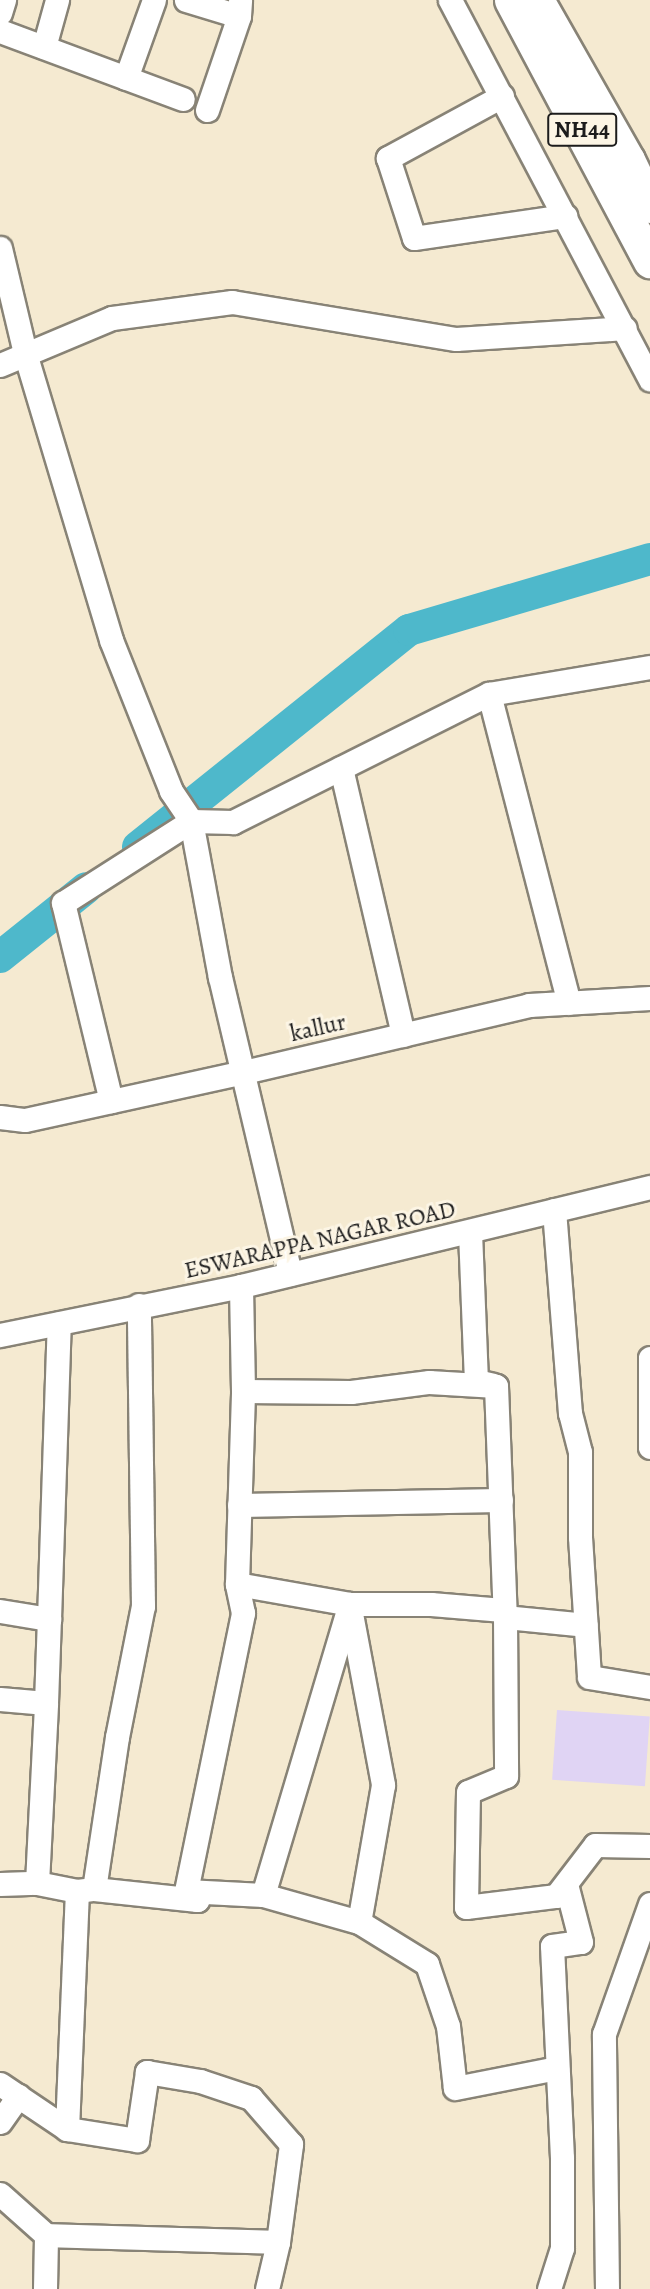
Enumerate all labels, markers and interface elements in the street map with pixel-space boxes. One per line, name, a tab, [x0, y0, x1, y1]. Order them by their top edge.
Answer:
road number: NH44	[547, 111, 617, 150]
street label: kallur	[287, 1008, 349, 1048]
street label: ESWARAPPA NAGAR ROAD	[182, 1195, 458, 1285]

